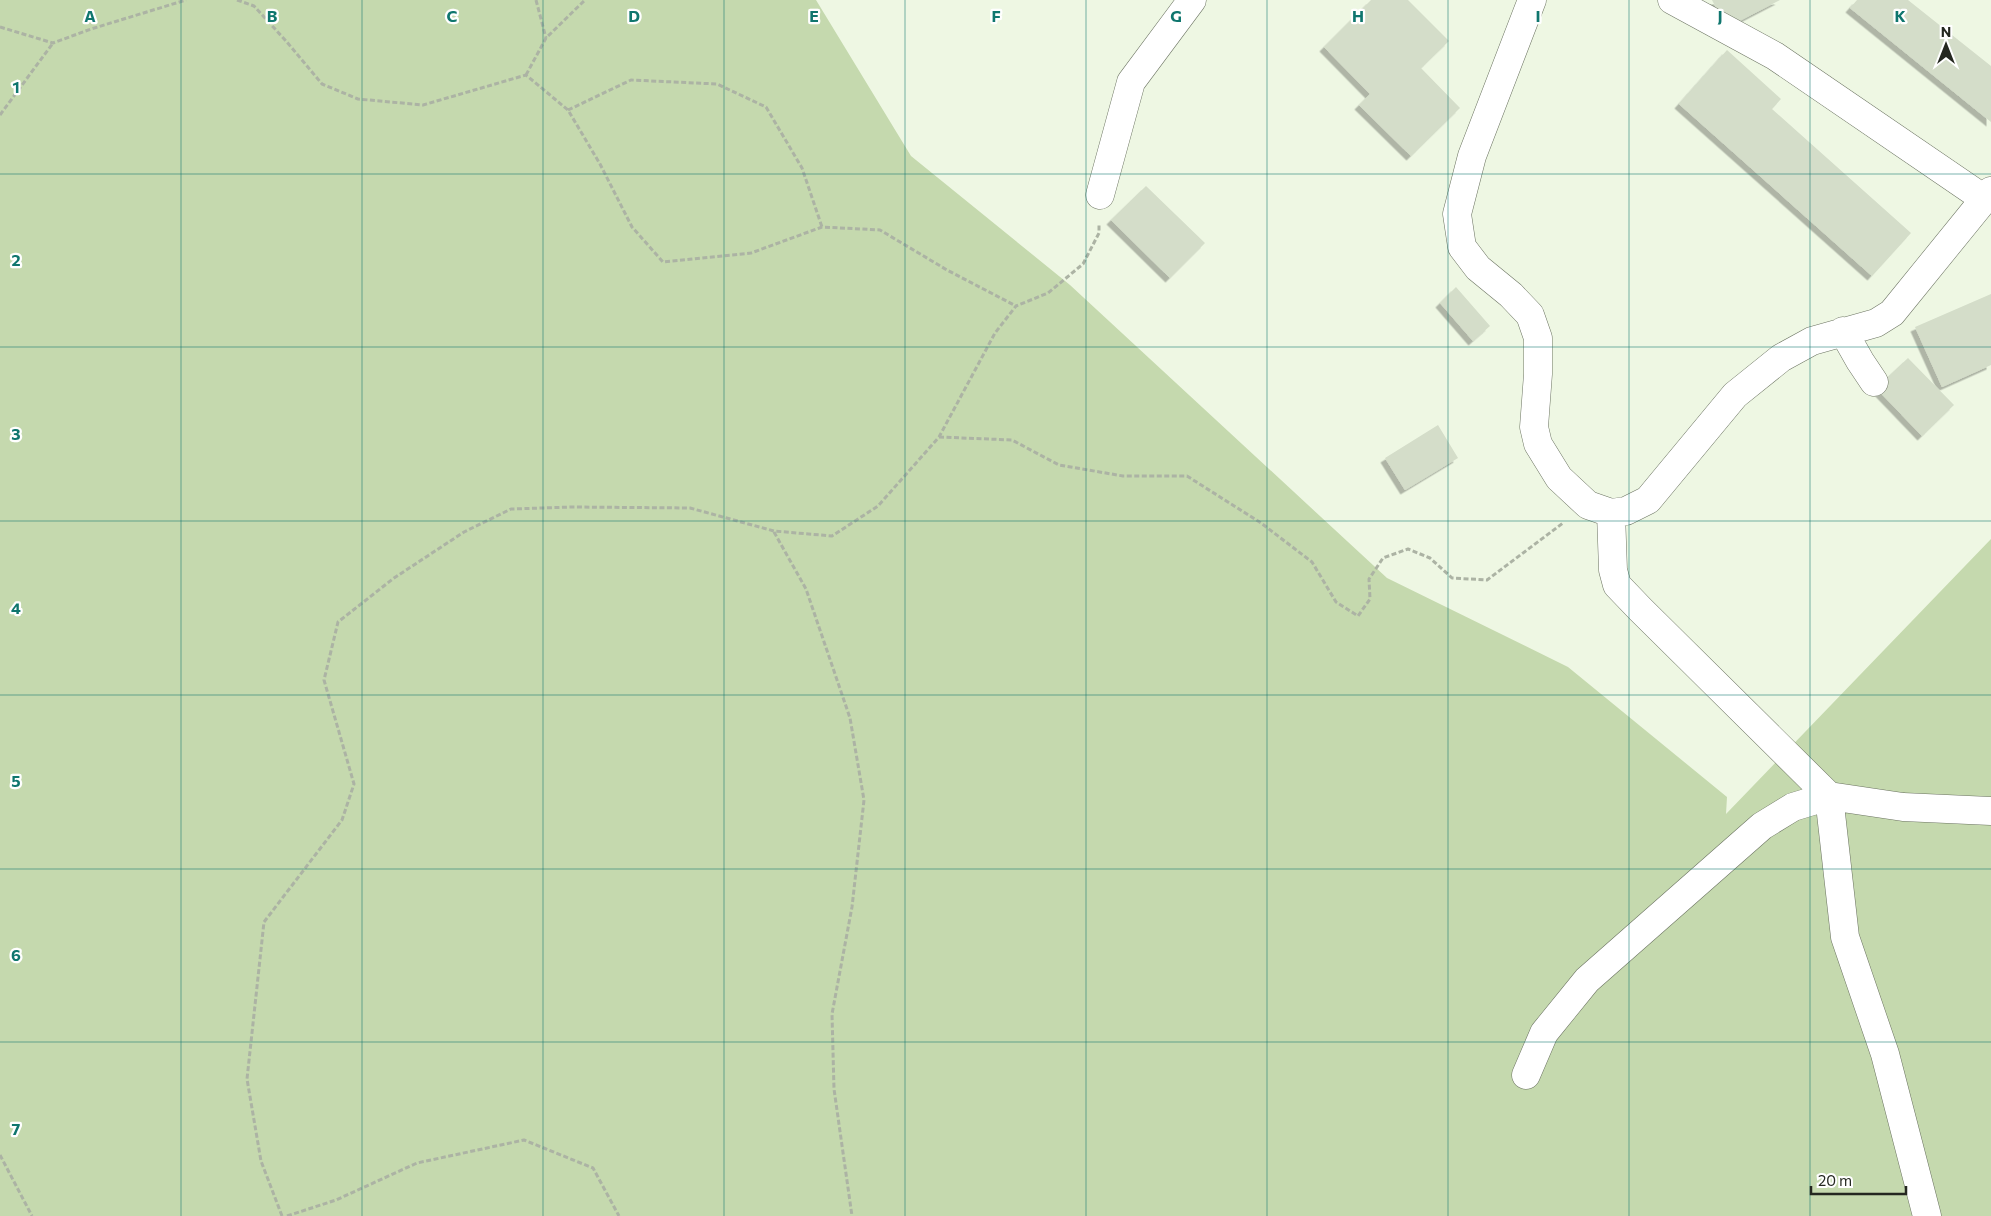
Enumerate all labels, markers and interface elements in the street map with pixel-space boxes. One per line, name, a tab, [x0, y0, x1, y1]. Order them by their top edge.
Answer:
text: A	[84, 6, 96, 25]
text: B	[267, 6, 278, 25]
text: C	[447, 6, 458, 25]
text: D	[628, 6, 640, 25]
text: E	[809, 6, 819, 25]
text: F	[991, 6, 1001, 25]
text: G	[1170, 6, 1182, 25]
text: H	[1352, 6, 1364, 25]
text: I	[1535, 6, 1541, 25]
text: J	[1717, 6, 1723, 25]
text: K	[1894, 6, 1906, 25]
north arrow	[1921, 20, 1971, 70]
text: N	[1941, 23, 1951, 40]
text: 1	[12, 77, 20, 96]
text: 2	[11, 250, 21, 269]
text: 3	[11, 424, 21, 443]
text: 4	[11, 598, 21, 617]
text: 5	[11, 771, 21, 790]
text: 6	[11, 945, 21, 964]
text: 7	[12, 1119, 21, 1138]
scale bar	[1811, 1164, 1906, 1196]
text: 20 m	[1818, 1171, 1852, 1189]

